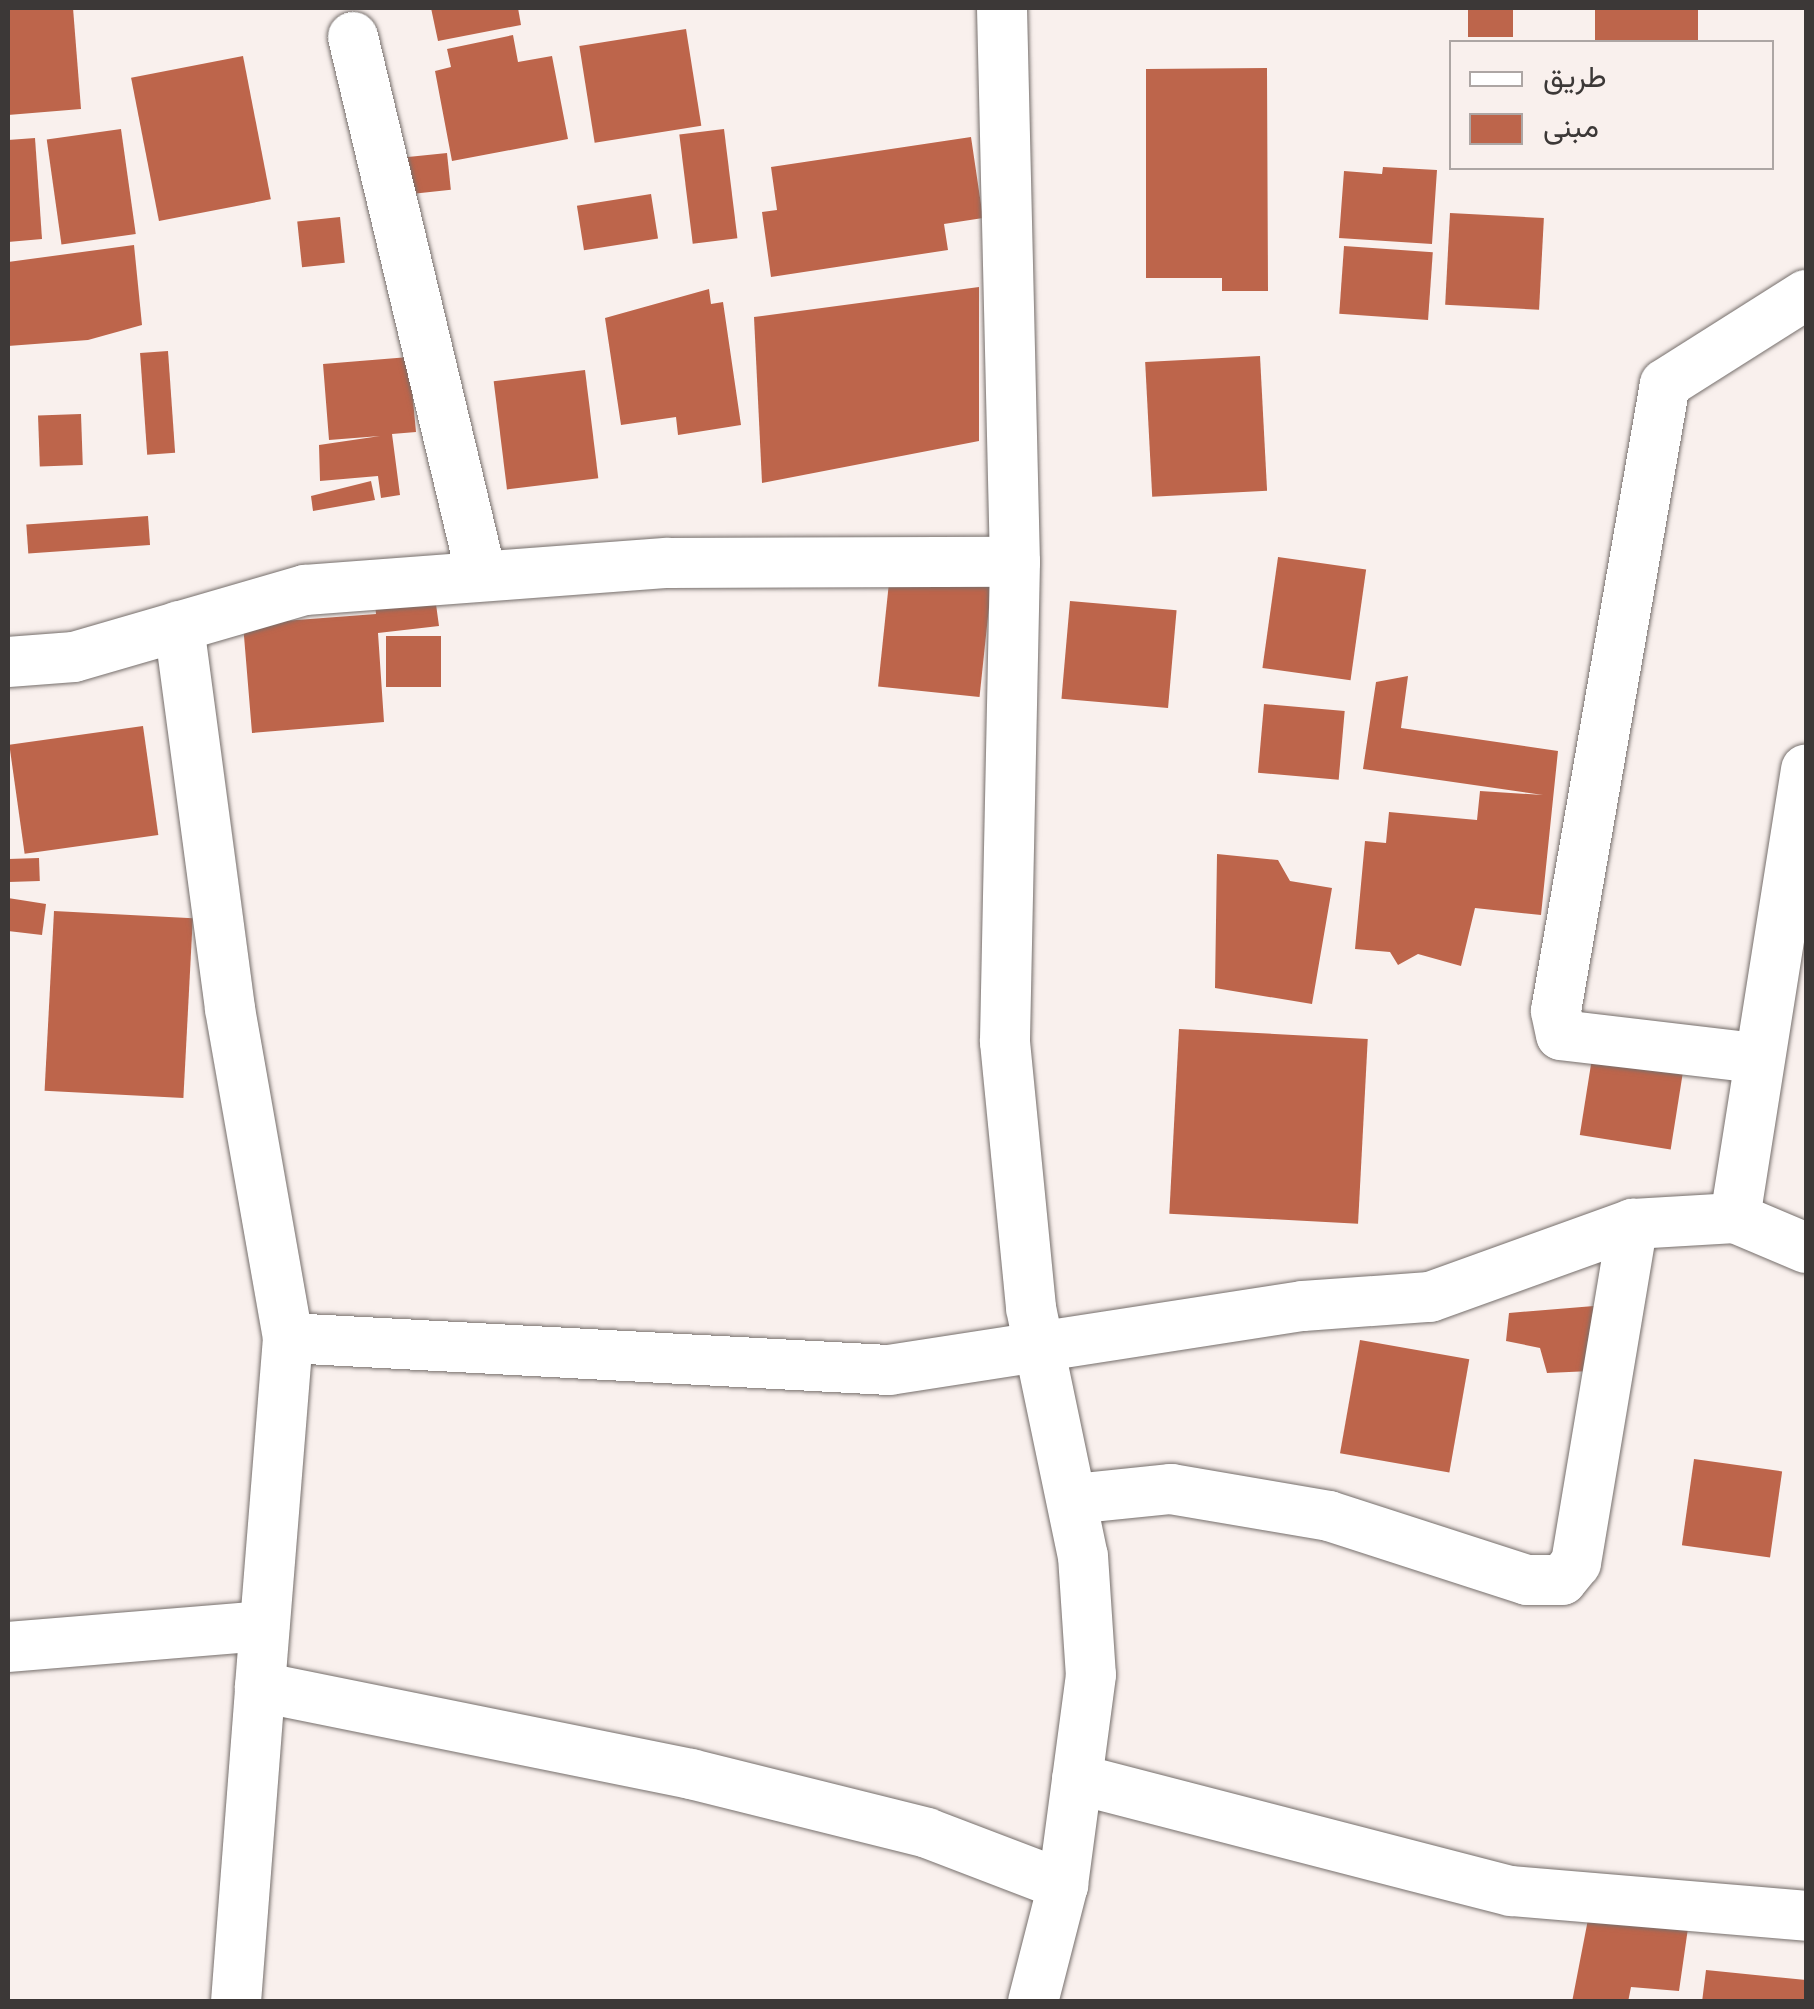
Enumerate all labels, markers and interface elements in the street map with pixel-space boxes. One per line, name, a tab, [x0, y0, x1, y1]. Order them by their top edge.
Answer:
legend	[1449, 40, 1774, 170]
text: طريق	[1543, 59, 1607, 96]
text: مبنى	[1543, 109, 1599, 146]

